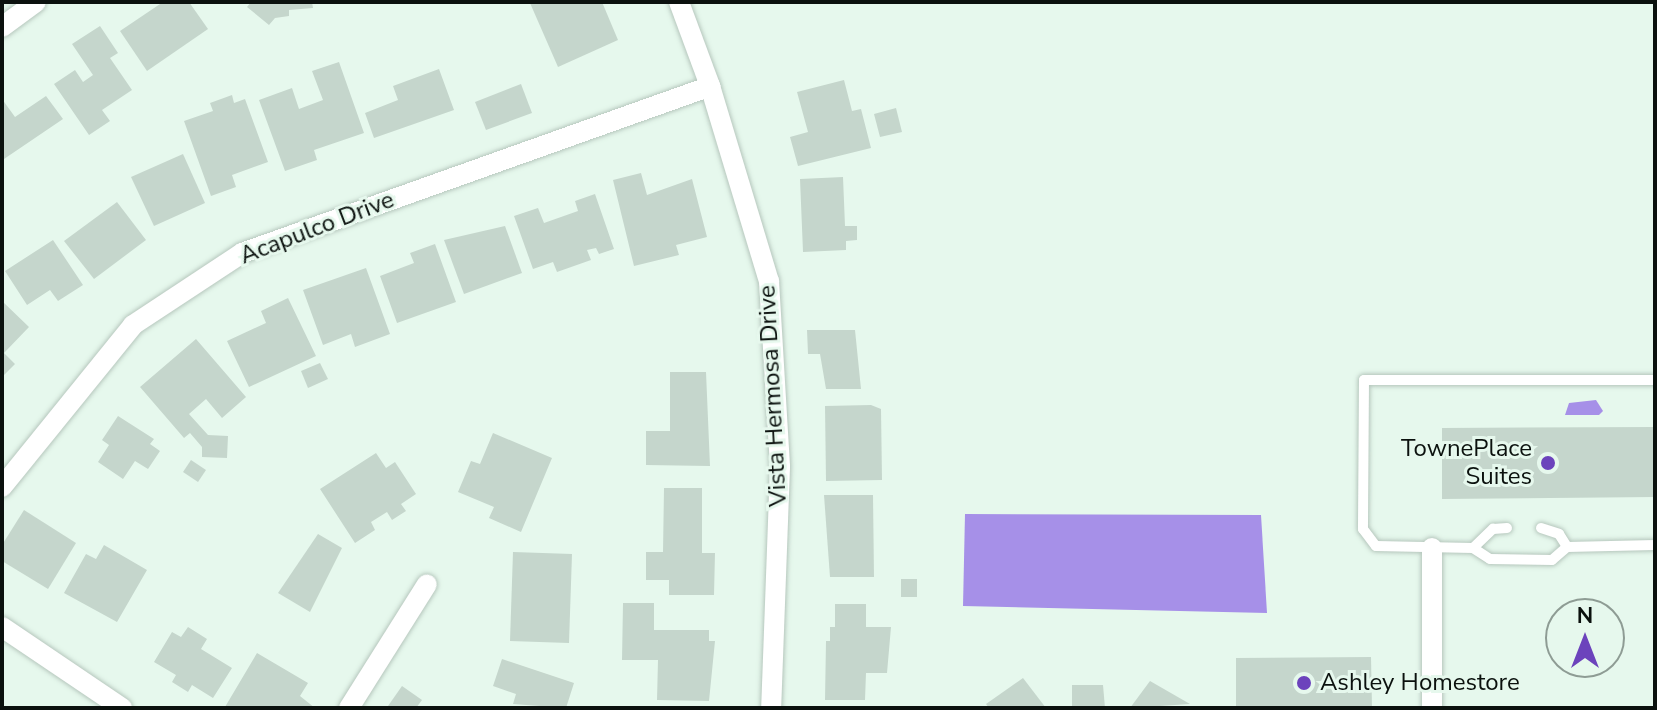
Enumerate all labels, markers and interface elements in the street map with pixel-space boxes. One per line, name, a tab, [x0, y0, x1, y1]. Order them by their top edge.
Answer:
street label: Acapulco Drive	[236, 185, 398, 271]
street label: Vista Hermosa Drive	[753, 285, 793, 507]
place label: TownePlace Suites	[1401, 435, 1532, 491]
marker: TownePlace Suites	[1539, 454, 1557, 472]
north arrow	[1545, 598, 1625, 678]
text: N	[1577, 601, 1593, 631]
place label: Ashley Homestore	[1320, 669, 1520, 697]
marker: Ashley Homestore	[1295, 674, 1313, 692]

